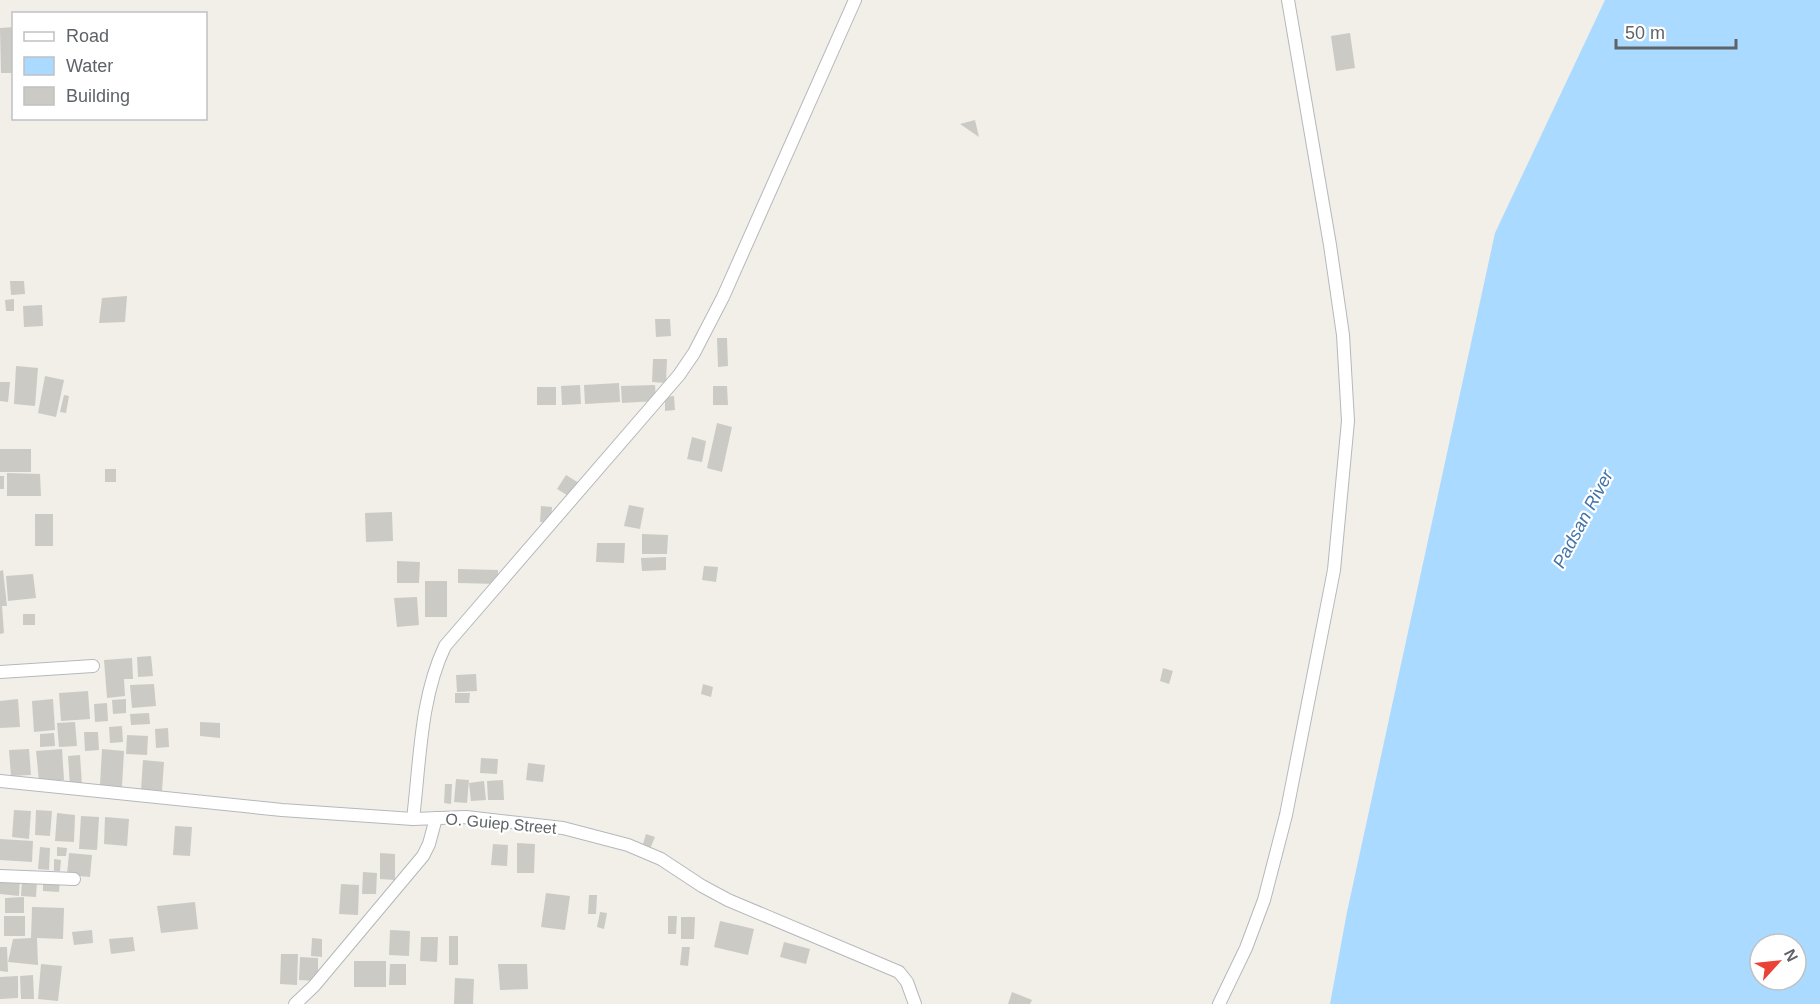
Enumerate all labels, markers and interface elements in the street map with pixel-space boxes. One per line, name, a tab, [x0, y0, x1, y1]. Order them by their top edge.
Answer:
legend	[12, 12, 207, 120]
scale bar	[1616, 12, 1736, 50]
text: 50 m	[1625, 23, 1665, 43]
text: Road	[66, 26, 109, 46]
text: Water	[66, 56, 113, 76]
text: Building	[66, 86, 130, 106]
water label: Padsan River	[1549, 466, 1618, 571]
street label: O. Guiep Street	[445, 810, 558, 837]
north arrow	[1748, 932, 1808, 992]
text: N	[1781, 946, 1801, 964]

